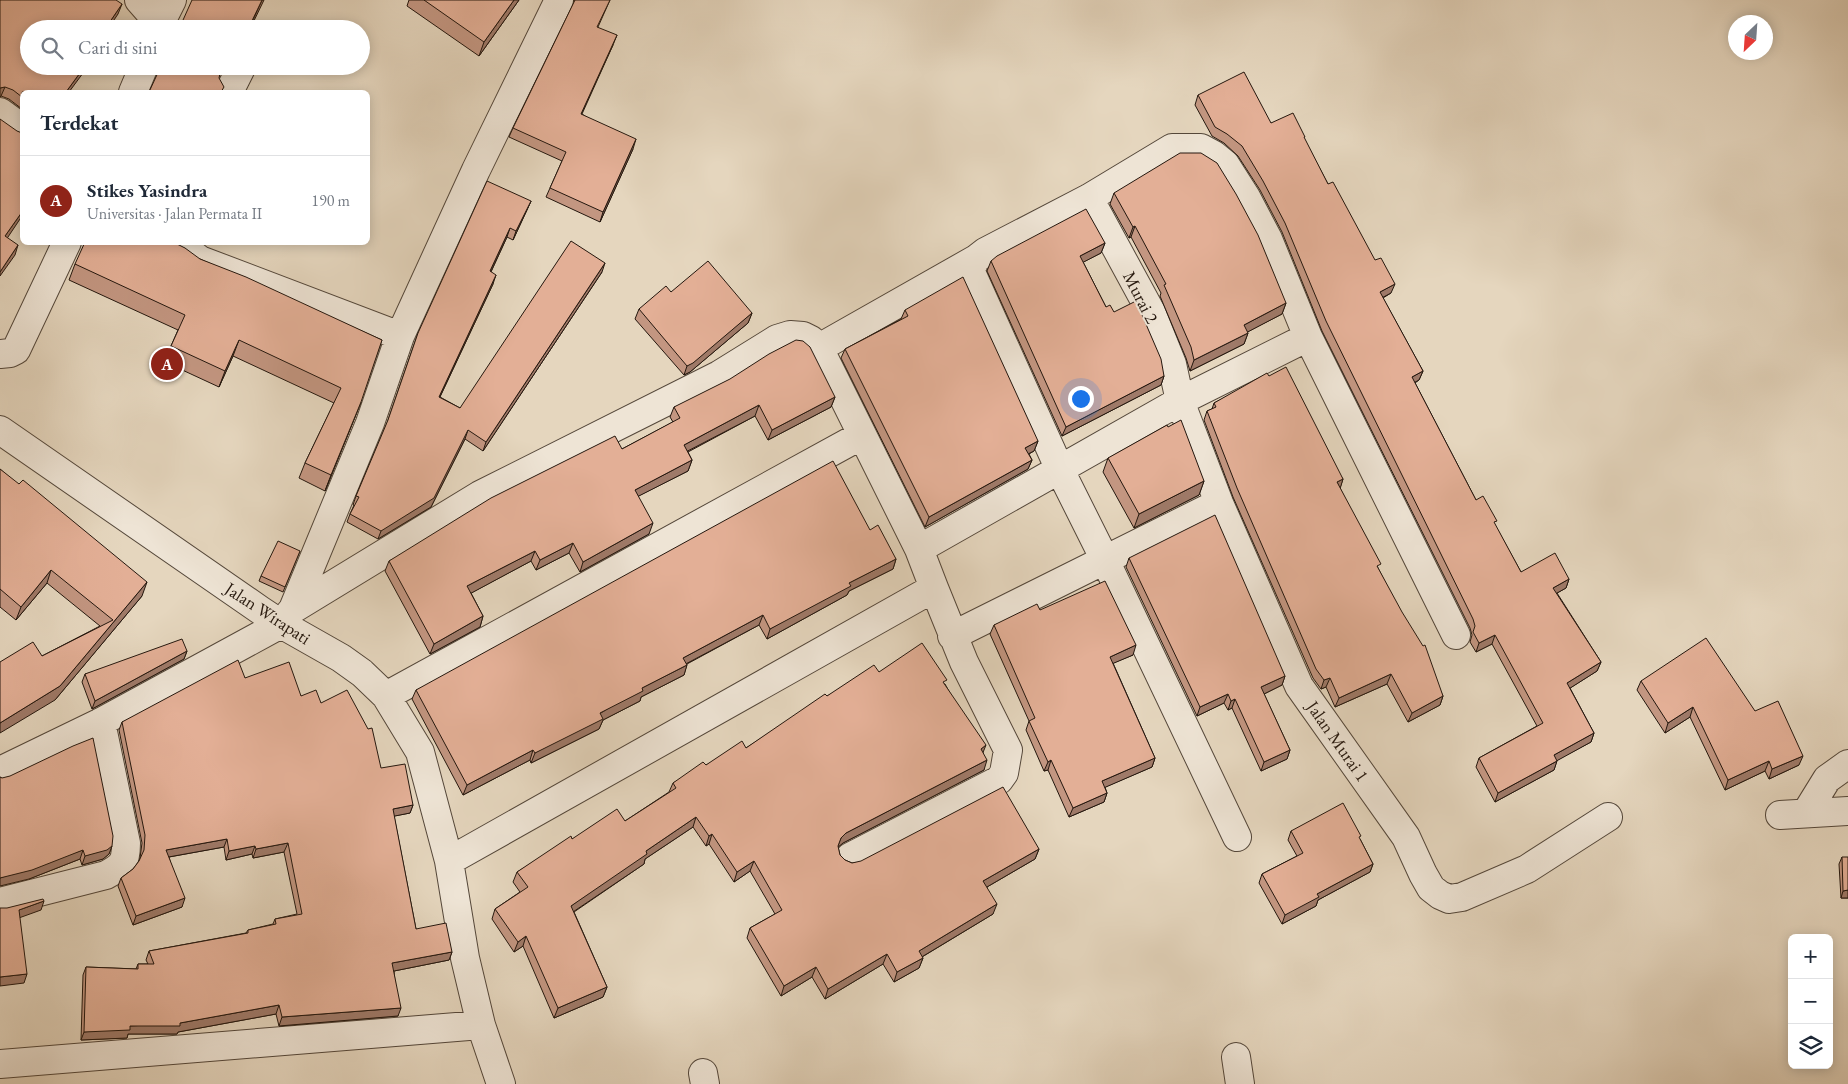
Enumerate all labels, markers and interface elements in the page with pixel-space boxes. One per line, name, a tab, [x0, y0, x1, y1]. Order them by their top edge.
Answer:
north arrow	[1728, 15, 1773, 60]
search box	[20, 20, 370, 75]
icon: search	[38, 34, 66, 62]
text: Cari di sini	[78, 35, 157, 60]
text: Terdekat	[40, 109, 118, 136]
text: Stikes Yasindra	[87, 178, 207, 203]
text: A	[50, 190, 62, 211]
text: 190 m	[311, 190, 350, 211]
text: Universitas · Jalan Permata II	[87, 203, 262, 224]
street label: Murai 2	[1118, 267, 1164, 327]
pin: A	[151, 345, 183, 383]
your location	[1068, 386, 1094, 412]
street label: Jalan Wirapati	[219, 576, 316, 650]
street label: Jalan Murai 1	[1301, 694, 1374, 786]
map controls	[1788, 934, 1833, 1069]
button: +	[1788, 934, 1833, 979]
button: −	[1788, 979, 1833, 1024]
button: layers	[1788, 1024, 1833, 1069]

